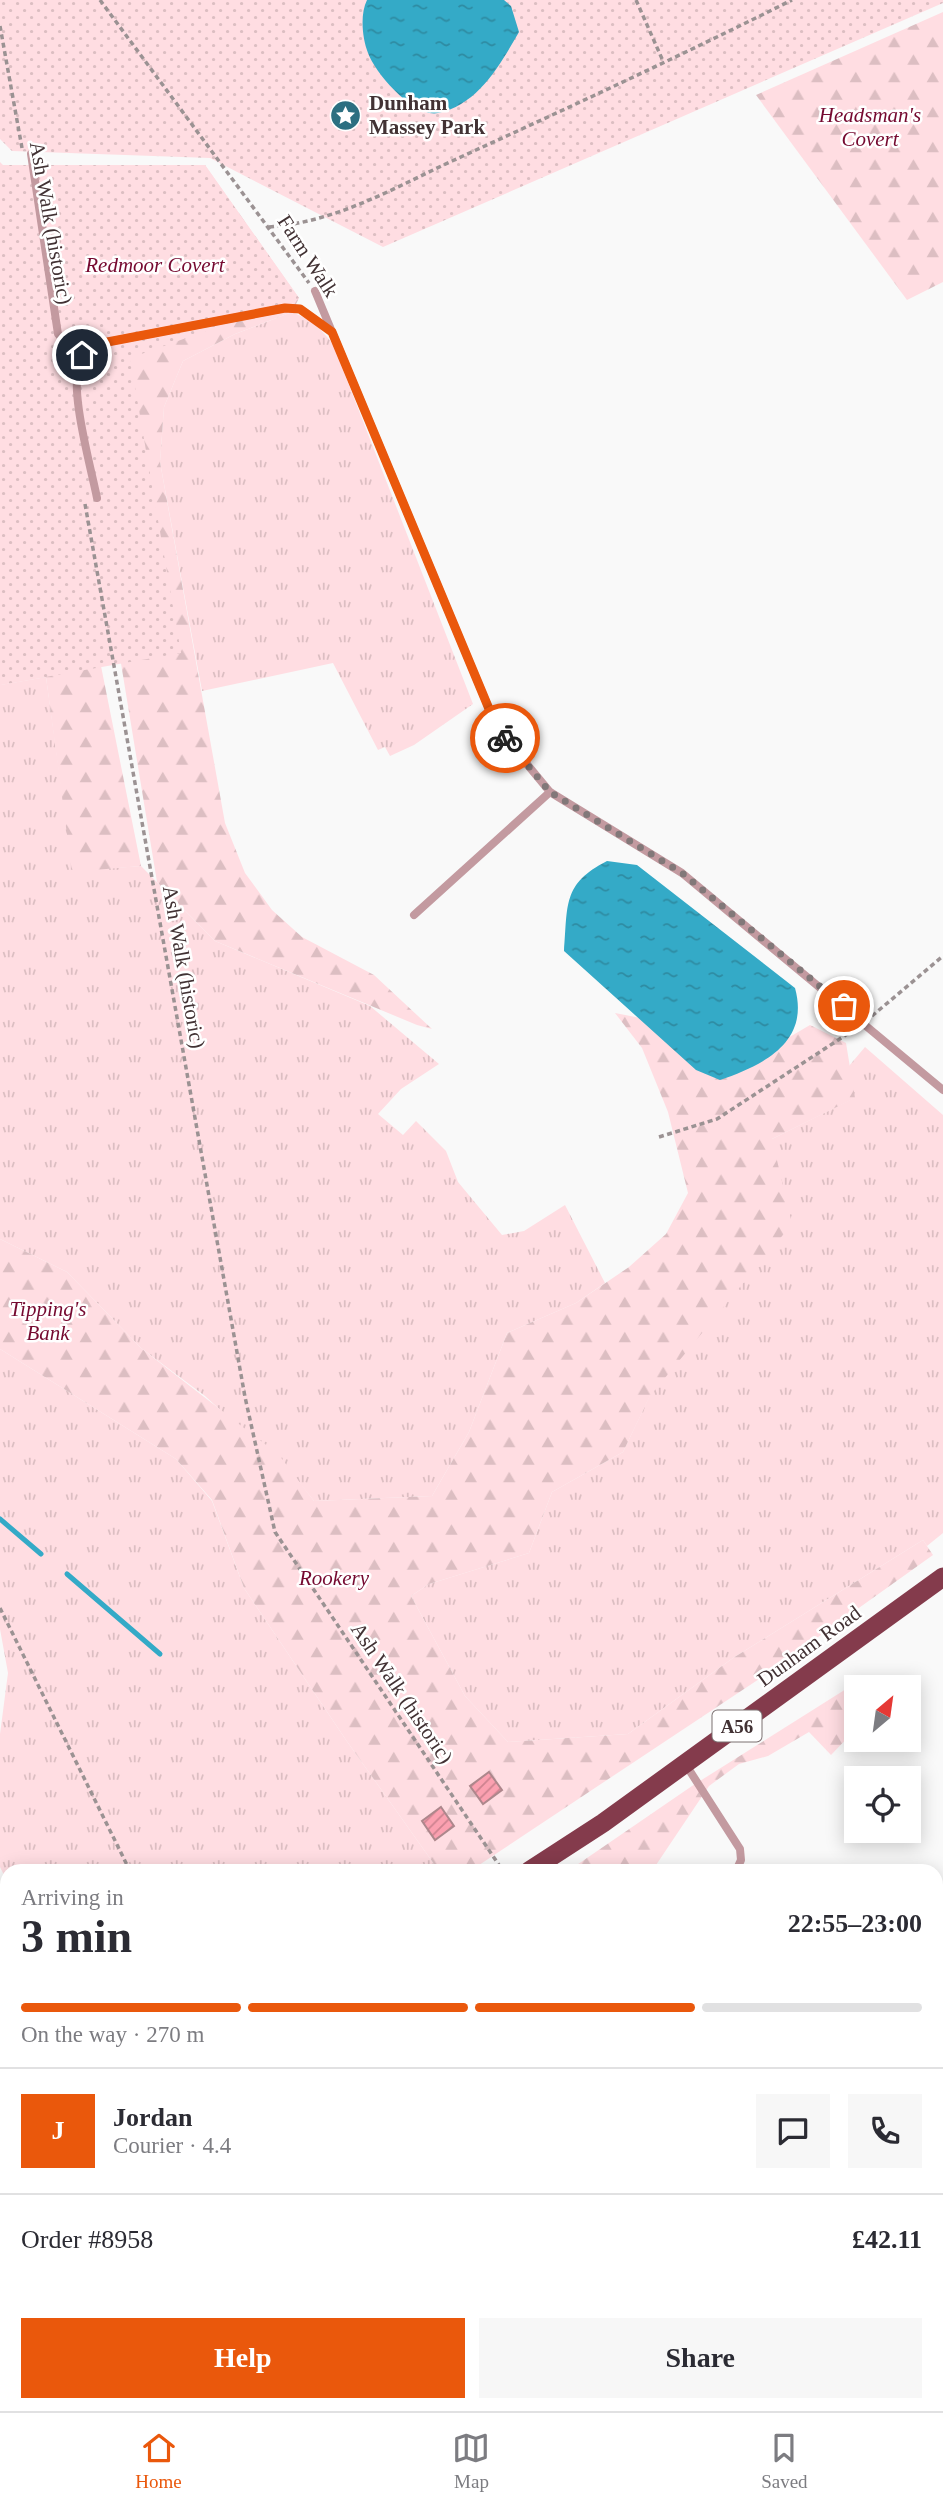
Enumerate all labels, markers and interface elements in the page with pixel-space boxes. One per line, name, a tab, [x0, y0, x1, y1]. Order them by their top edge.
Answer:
place label: Dunham Massey Park	[369, 91, 485, 139]
place icon: Dunham Massey Park	[329, 98, 363, 132]
park label: Headsman's Covert	[818, 103, 921, 151]
street label: Ash Walk (historic)	[25, 140, 77, 306]
street label: Farm Walk	[273, 210, 344, 302]
park label: Redmoor Covert	[84, 253, 226, 277]
pin	[52, 325, 112, 385]
icon: home	[63, 336, 101, 374]
courier	[470, 703, 540, 773]
icon: bike	[486, 719, 524, 757]
street label: Ash Walk (historic)	[158, 884, 210, 1050]
pin	[814, 976, 874, 1036]
icon: bag	[825, 987, 863, 1025]
park label: Tipping's Bank	[10, 1297, 86, 1345]
park label: Rookery	[298, 1566, 370, 1590]
street label: Dunham Road	[753, 1600, 866, 1692]
street label: Ash Walk (historic)	[346, 1618, 458, 1768]
north arrow	[844, 1675, 920, 1752]
map controls	[844, 1675, 921, 1843]
road number: A56	[712, 1710, 762, 1742]
button: locate	[844, 1766, 921, 1843]
text: Arriving in	[21, 1885, 124, 1910]
text: 22:55–23:00	[788, 1909, 922, 1938]
text: 3 min	[21, 1911, 132, 1962]
text: On the way · 270 m	[21, 2022, 204, 2047]
button: chat	[756, 2094, 830, 2168]
button: phone	[848, 2094, 922, 2168]
text: Jordan	[113, 2103, 192, 2132]
text: J	[52, 2116, 65, 2145]
text: Courier · 4.4	[113, 2133, 231, 2158]
text: Order #8958	[21, 2225, 153, 2254]
text: £42.11	[852, 2225, 922, 2254]
button: Help	[21, 2318, 465, 2398]
button: Share	[479, 2318, 922, 2398]
tab: Home	[135, 2429, 182, 2493]
tab: Map	[452, 2429, 490, 2493]
tab: Saved	[761, 2429, 808, 2493]

